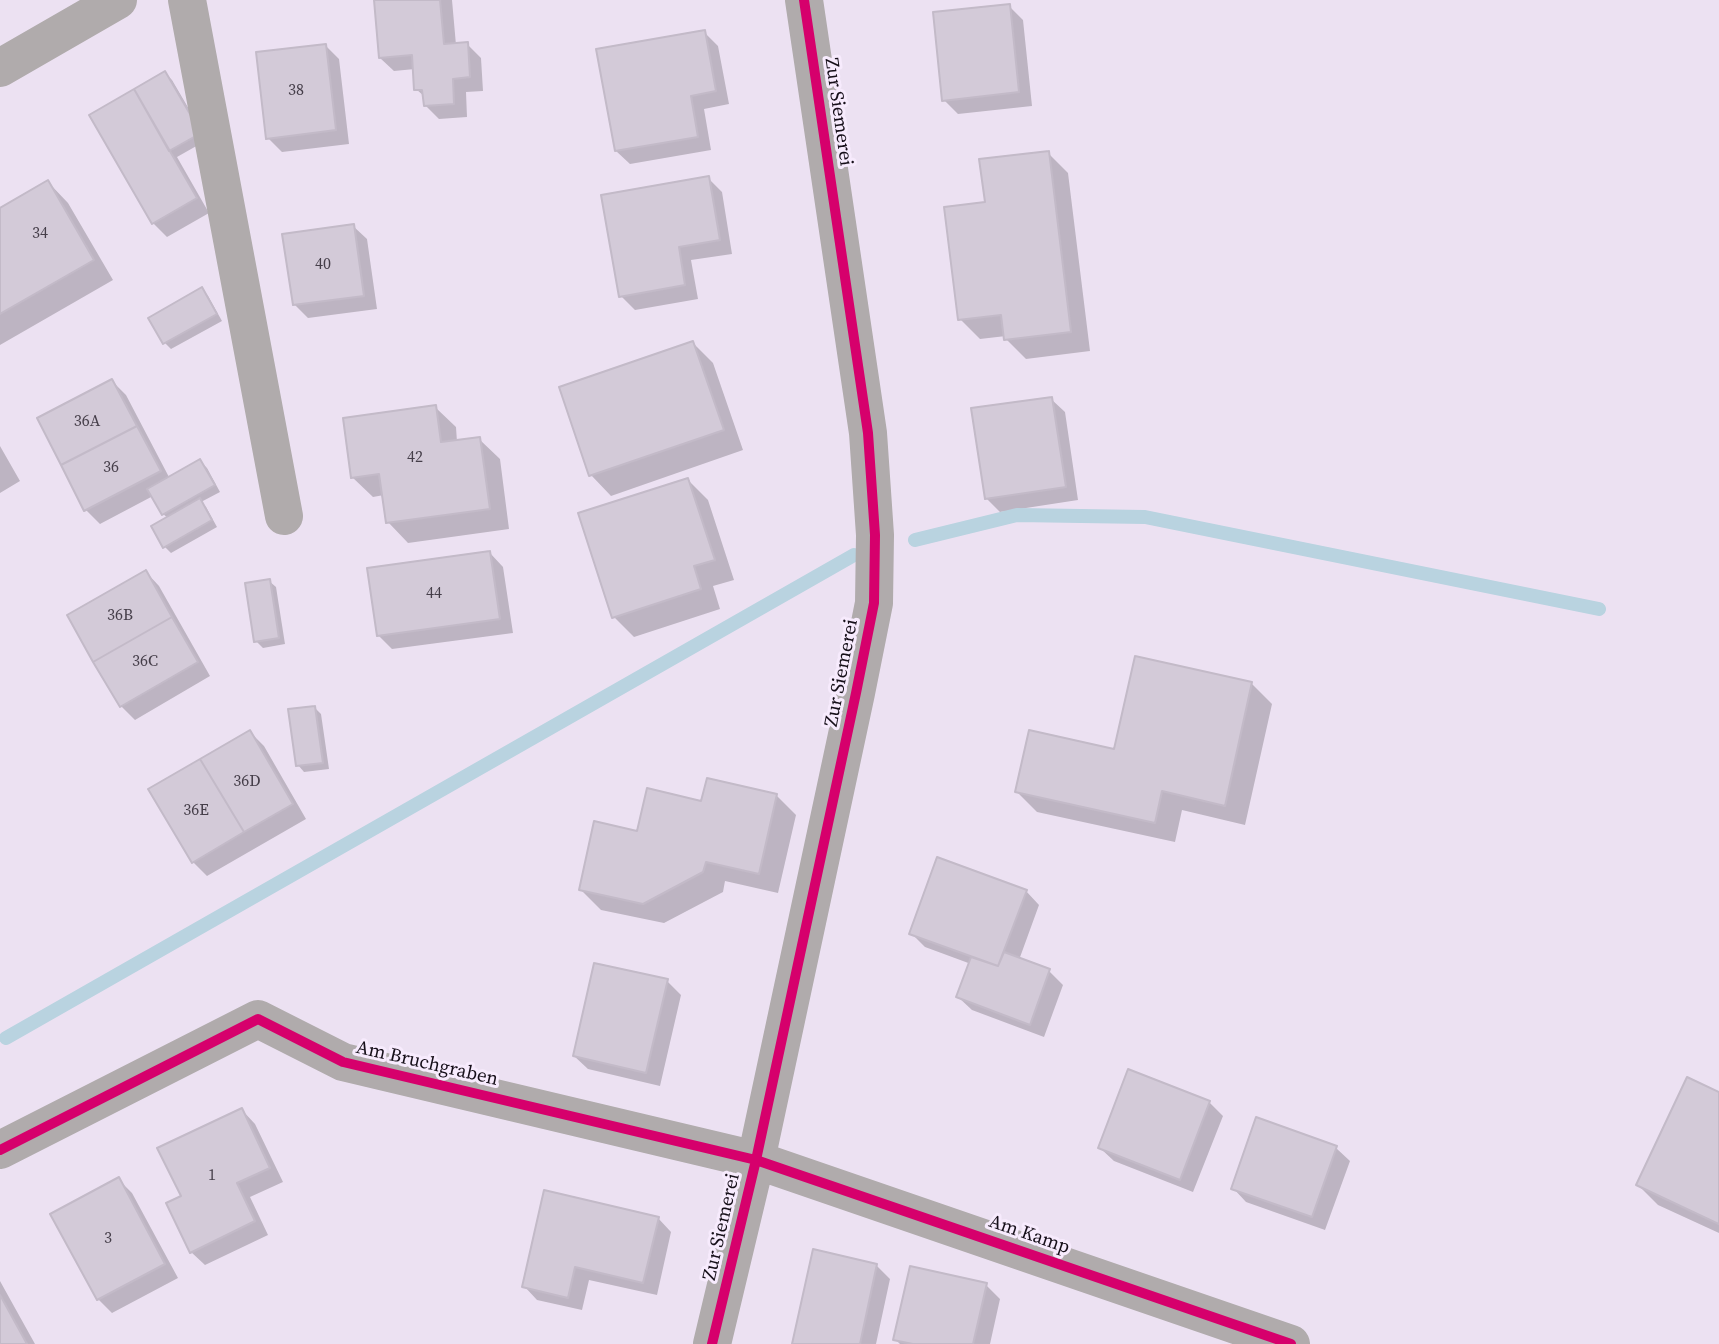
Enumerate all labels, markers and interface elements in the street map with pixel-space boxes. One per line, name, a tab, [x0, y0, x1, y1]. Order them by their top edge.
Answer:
street label: Zur Siemerei	[819, 56, 857, 168]
house number: 38	[288, 81, 304, 101]
house number: 34	[32, 224, 48, 244]
house number: 40	[315, 255, 331, 275]
house number: 36A	[74, 412, 100, 432]
house number: 42	[407, 448, 423, 468]
house number: 36	[103, 458, 119, 478]
house number: 44	[426, 584, 442, 604]
house number: 36B	[107, 606, 133, 626]
street label: Zur Siemerei	[820, 617, 864, 729]
house number: 36C	[132, 652, 158, 672]
house number: 36D	[233, 772, 261, 792]
house number: 36E	[183, 801, 209, 821]
street label: Am Bruchgraben	[354, 1037, 500, 1091]
house number: 1	[208, 1166, 216, 1186]
street label: Zur Siemerei	[699, 1171, 745, 1283]
street label: Am Kamp	[986, 1211, 1072, 1259]
house number: 3	[104, 1229, 112, 1249]

